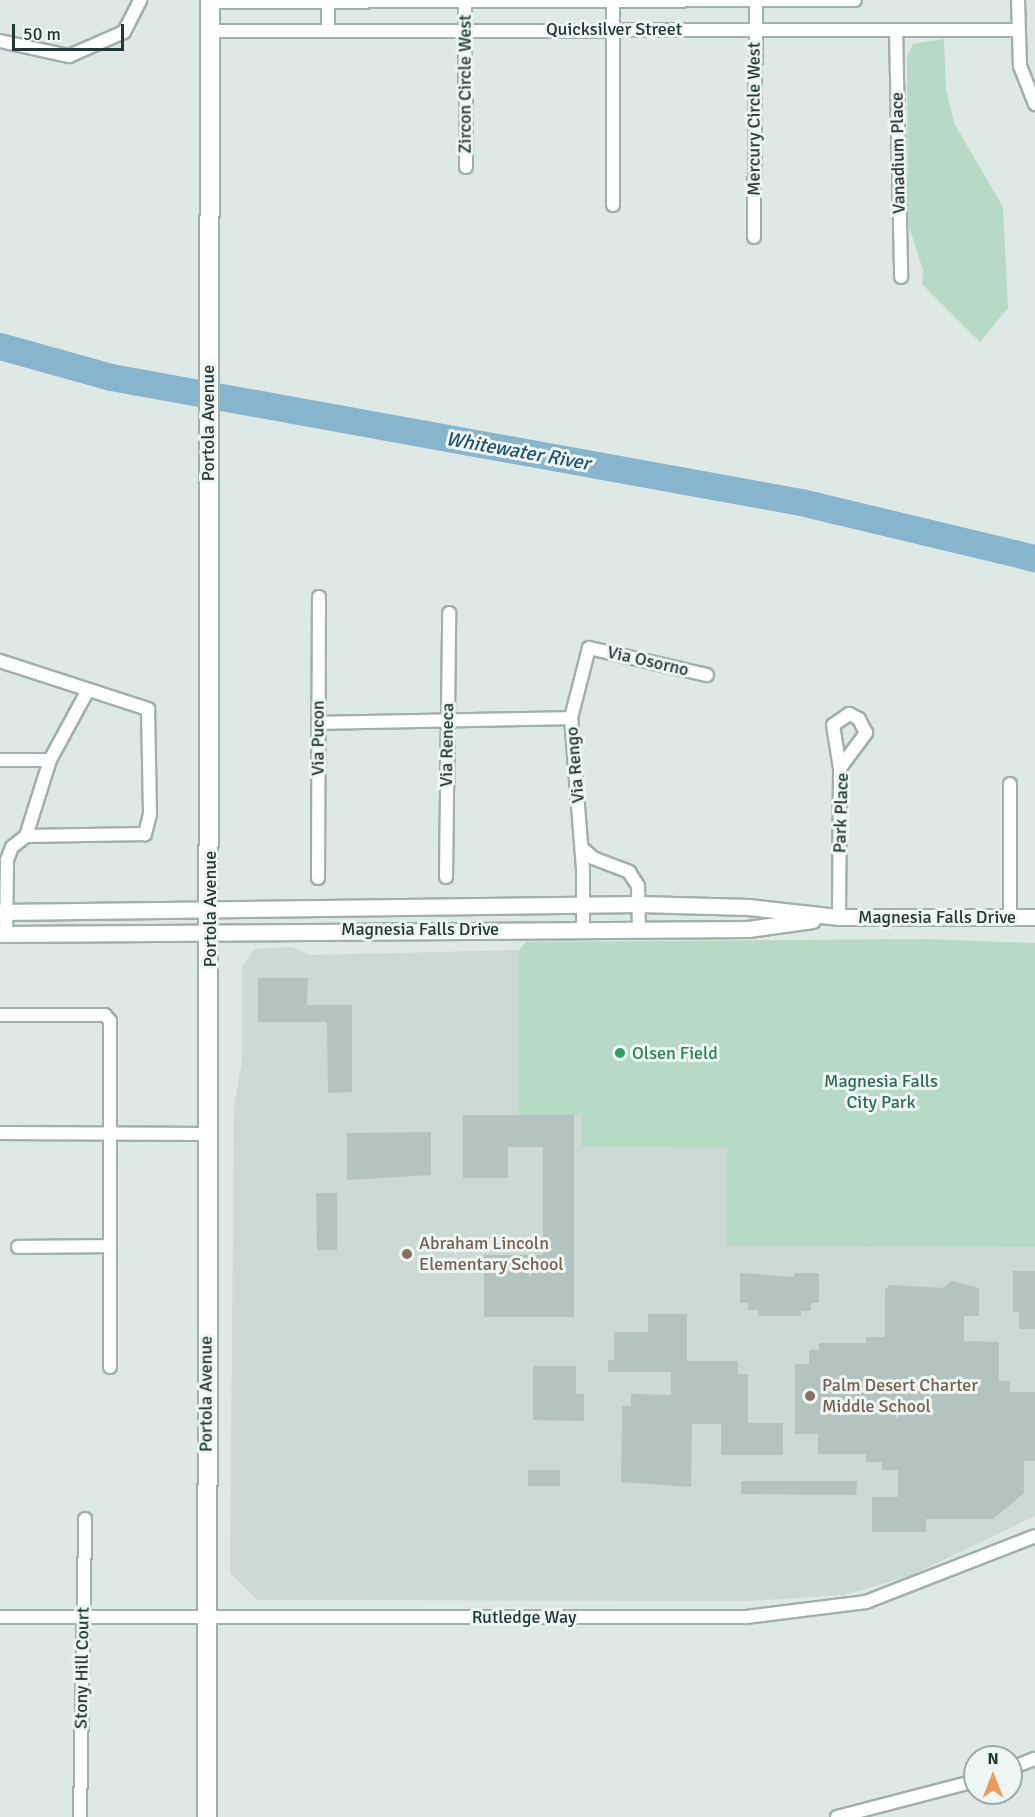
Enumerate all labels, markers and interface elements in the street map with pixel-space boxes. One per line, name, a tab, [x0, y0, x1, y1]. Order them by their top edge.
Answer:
scale bar	[15, 12, 128, 50]
street label: Zircon Circle West	[454, 14, 476, 154]
street label: Quicksilver Street	[546, 18, 682, 40]
text: 50 m	[23, 23, 61, 45]
street label: Mercury Circle West	[743, 42, 765, 196]
street label: Vanadium Place	[886, 92, 910, 214]
street label: Portola Avenue	[197, 365, 219, 481]
water label: Whitewater River	[444, 427, 592, 475]
street label: Via Osorno	[605, 641, 691, 681]
street label: Via Pucon	[307, 700, 329, 776]
street label: Via Reneca	[435, 703, 459, 787]
street label: Via Rengo	[561, 726, 589, 804]
street label: Park Place	[829, 772, 853, 854]
street label: Portola Avenue	[199, 851, 221, 967]
street label: Magnesia Falls Drive	[858, 906, 1016, 928]
street label: Magnesia Falls Drive	[341, 918, 499, 940]
place label: Olsen Field	[632, 1042, 718, 1064]
marker: Olsen Field	[613, 1046, 627, 1060]
park label: Magnesia Falls City Park	[824, 1071, 938, 1114]
place label: Abraham Lincoln Elementary School	[419, 1233, 564, 1276]
marker: Abraham Lincoln Elementary School	[400, 1247, 414, 1261]
street label: Portola Avenue	[195, 1336, 217, 1452]
place label: Palm Desert Charter Middle School	[822, 1375, 978, 1418]
marker: Palm Desert Charter Middle School	[803, 1389, 817, 1403]
street label: Rutledge Way	[472, 1606, 576, 1628]
street label: Stony Hill Court	[70, 1607, 94, 1729]
north arrow	[963, 1745, 1023, 1805]
text: N	[987, 1749, 999, 1769]

